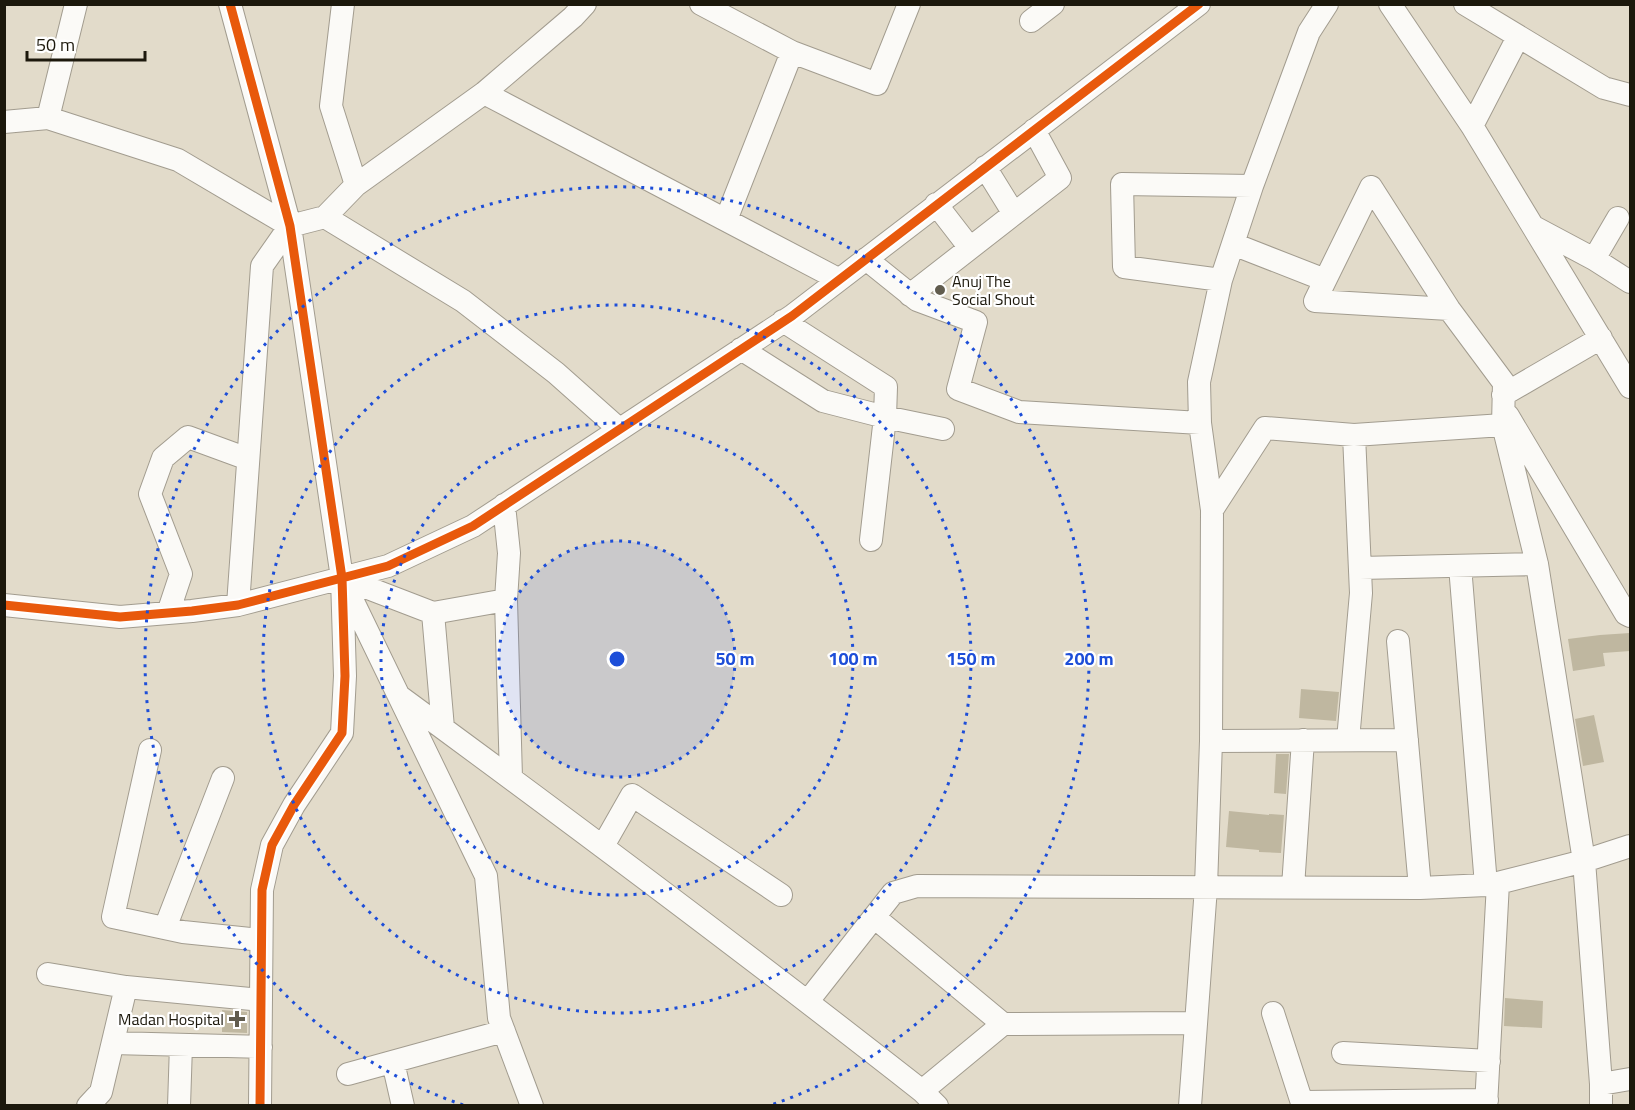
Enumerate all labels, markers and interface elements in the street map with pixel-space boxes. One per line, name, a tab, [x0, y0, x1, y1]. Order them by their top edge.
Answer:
scale bar	[27, 24, 146, 62]
text: 50 m	[36, 31, 75, 58]
place label: Anuj The Social Shout	[952, 269, 1035, 311]
marker: Anuj The Social Shout	[933, 283, 947, 297]
text: 50 m	[715, 645, 755, 672]
text: 100 m	[828, 645, 878, 672]
text: 150 m	[946, 645, 996, 672]
text: 200 m	[1064, 645, 1114, 672]
centre of rings	[607, 649, 627, 669]
place label: Madan Hospital	[118, 1007, 224, 1031]
marker: Madan Hospital	[228, 1010, 246, 1028]

